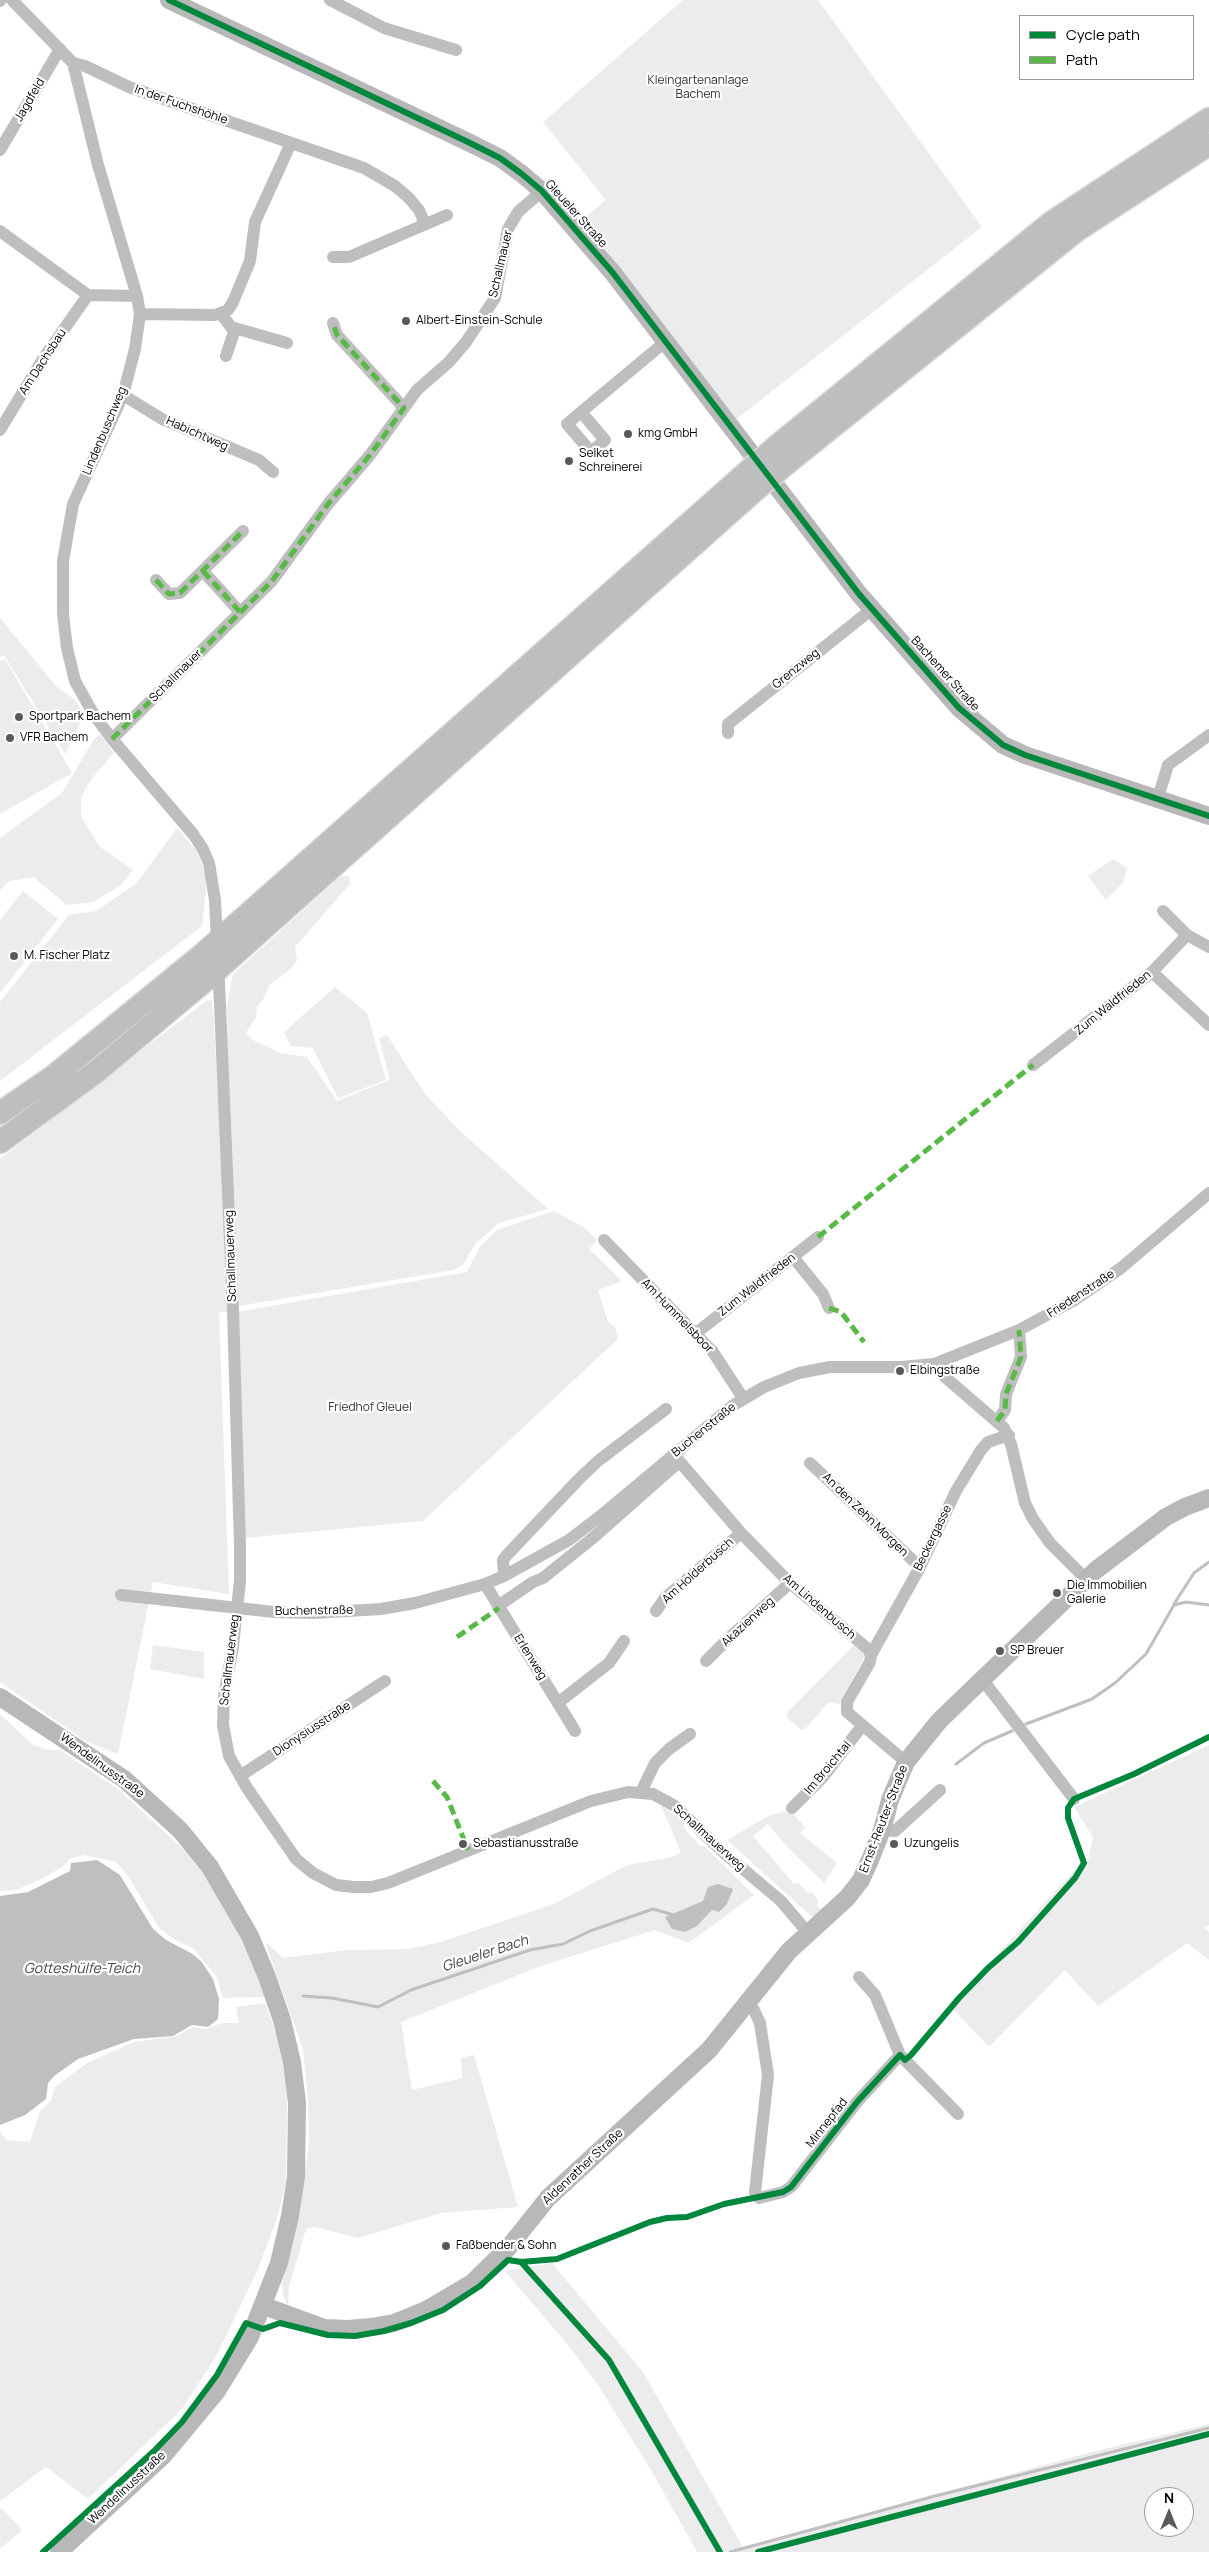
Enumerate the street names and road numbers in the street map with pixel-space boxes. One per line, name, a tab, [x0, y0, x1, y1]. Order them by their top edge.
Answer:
street label: Jagdfeld	[12, 76, 48, 124]
street label: In der Fuchshöhle	[133, 82, 229, 128]
street label: Gleueler Straße	[542, 177, 610, 251]
street label: Schallmauer	[486, 229, 516, 299]
street label: Am Dachsbau	[16, 326, 70, 398]
street label: Lindenbuschweg	[80, 385, 130, 477]
street label: Habichtweg	[164, 414, 230, 454]
street label: Bachemer Straße	[908, 634, 982, 714]
street label: Grenzweg	[770, 646, 822, 692]
street label: Schallmauer	[147, 647, 205, 705]
street label: Zum Waldfrieden	[1072, 968, 1154, 1038]
street label: Schallmauerweg	[222, 1210, 240, 1302]
street label: Zum Waldfrieden	[716, 1250, 798, 1320]
street label: Friedenstraße	[1045, 1267, 1117, 1321]
street label: Am Hummelsboor	[638, 1276, 716, 1356]
street label: Buchenstraße	[669, 1400, 739, 1460]
street label: An den Zehn Morgen	[819, 1470, 911, 1560]
street label: Beckergasse	[911, 1503, 955, 1573]
street label: Am Holderbusch	[659, 1535, 737, 1607]
street label: Am Lindenbusch	[780, 1572, 858, 1642]
street label: Akazienweg	[719, 1594, 777, 1650]
street label: Buchenstraße	[275, 1603, 353, 1619]
street label: Schallmauerweg	[217, 1614, 243, 1706]
street label: Erlenweg	[510, 1632, 550, 1682]
street label: Dionysiusstraße	[270, 1699, 354, 1759]
street label: Wendelinusstraße	[57, 1731, 147, 1801]
street label: Im Broichtal	[802, 1739, 854, 1797]
street label: Ernst-Reuter-Straße	[857, 1763, 911, 1875]
street label: Schallmauerweg	[670, 1802, 748, 1874]
street label: Minnepfad	[803, 2095, 851, 2151]
street label: Aldenrather Straße	[540, 2126, 626, 2208]
street label: Wendelinusstraße	[85, 2448, 169, 2528]

